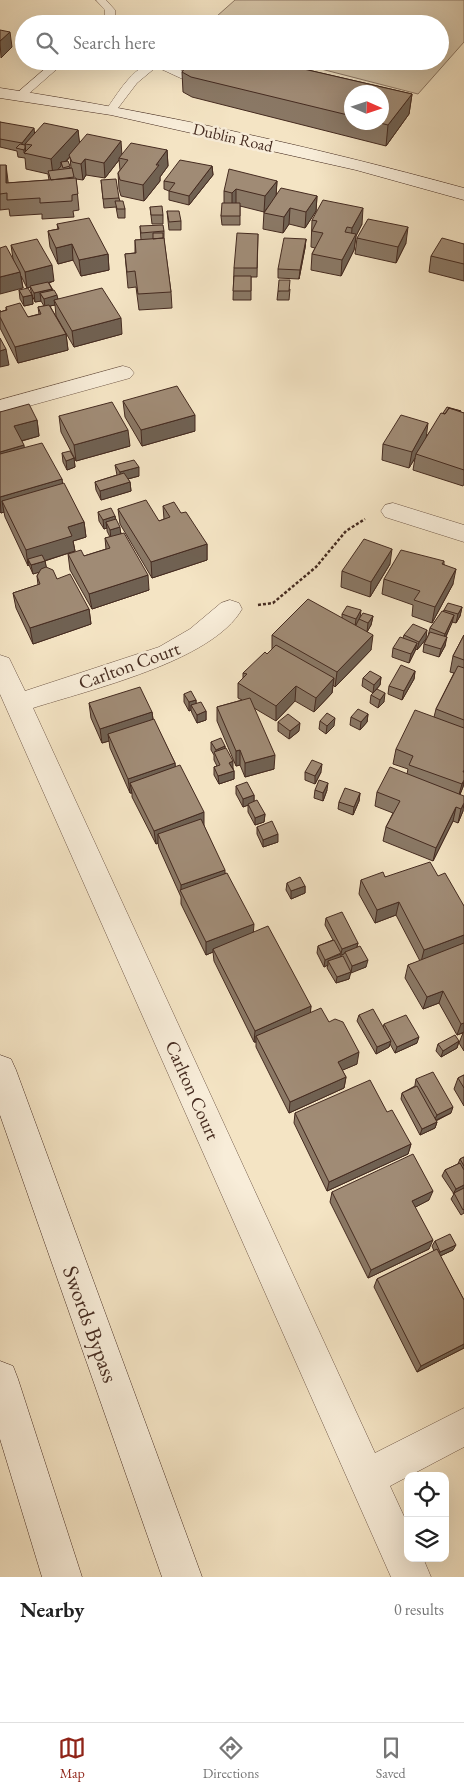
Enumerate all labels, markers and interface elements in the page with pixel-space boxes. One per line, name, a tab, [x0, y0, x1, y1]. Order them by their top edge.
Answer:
search box	[15, 15, 449, 70]
icon: search	[33, 29, 61, 57]
text: Search here	[73, 30, 155, 55]
north arrow	[344, 85, 389, 130]
street label: Dublin Road	[191, 118, 276, 157]
street label: Carlton Court	[75, 636, 183, 695]
street label: Carlton Court	[159, 1037, 226, 1144]
street label: Swords Bypass	[56, 1262, 125, 1387]
map controls	[404, 1472, 449, 1562]
button: locate	[404, 1472, 449, 1517]
button: layers	[404, 1517, 449, 1562]
text: Nearby	[20, 1596, 84, 1623]
text: 0 results	[394, 1599, 444, 1620]
tab: Map	[58, 1734, 86, 1782]
tab: Directions	[203, 1734, 259, 1782]
tab: Saved	[376, 1734, 406, 1782]

